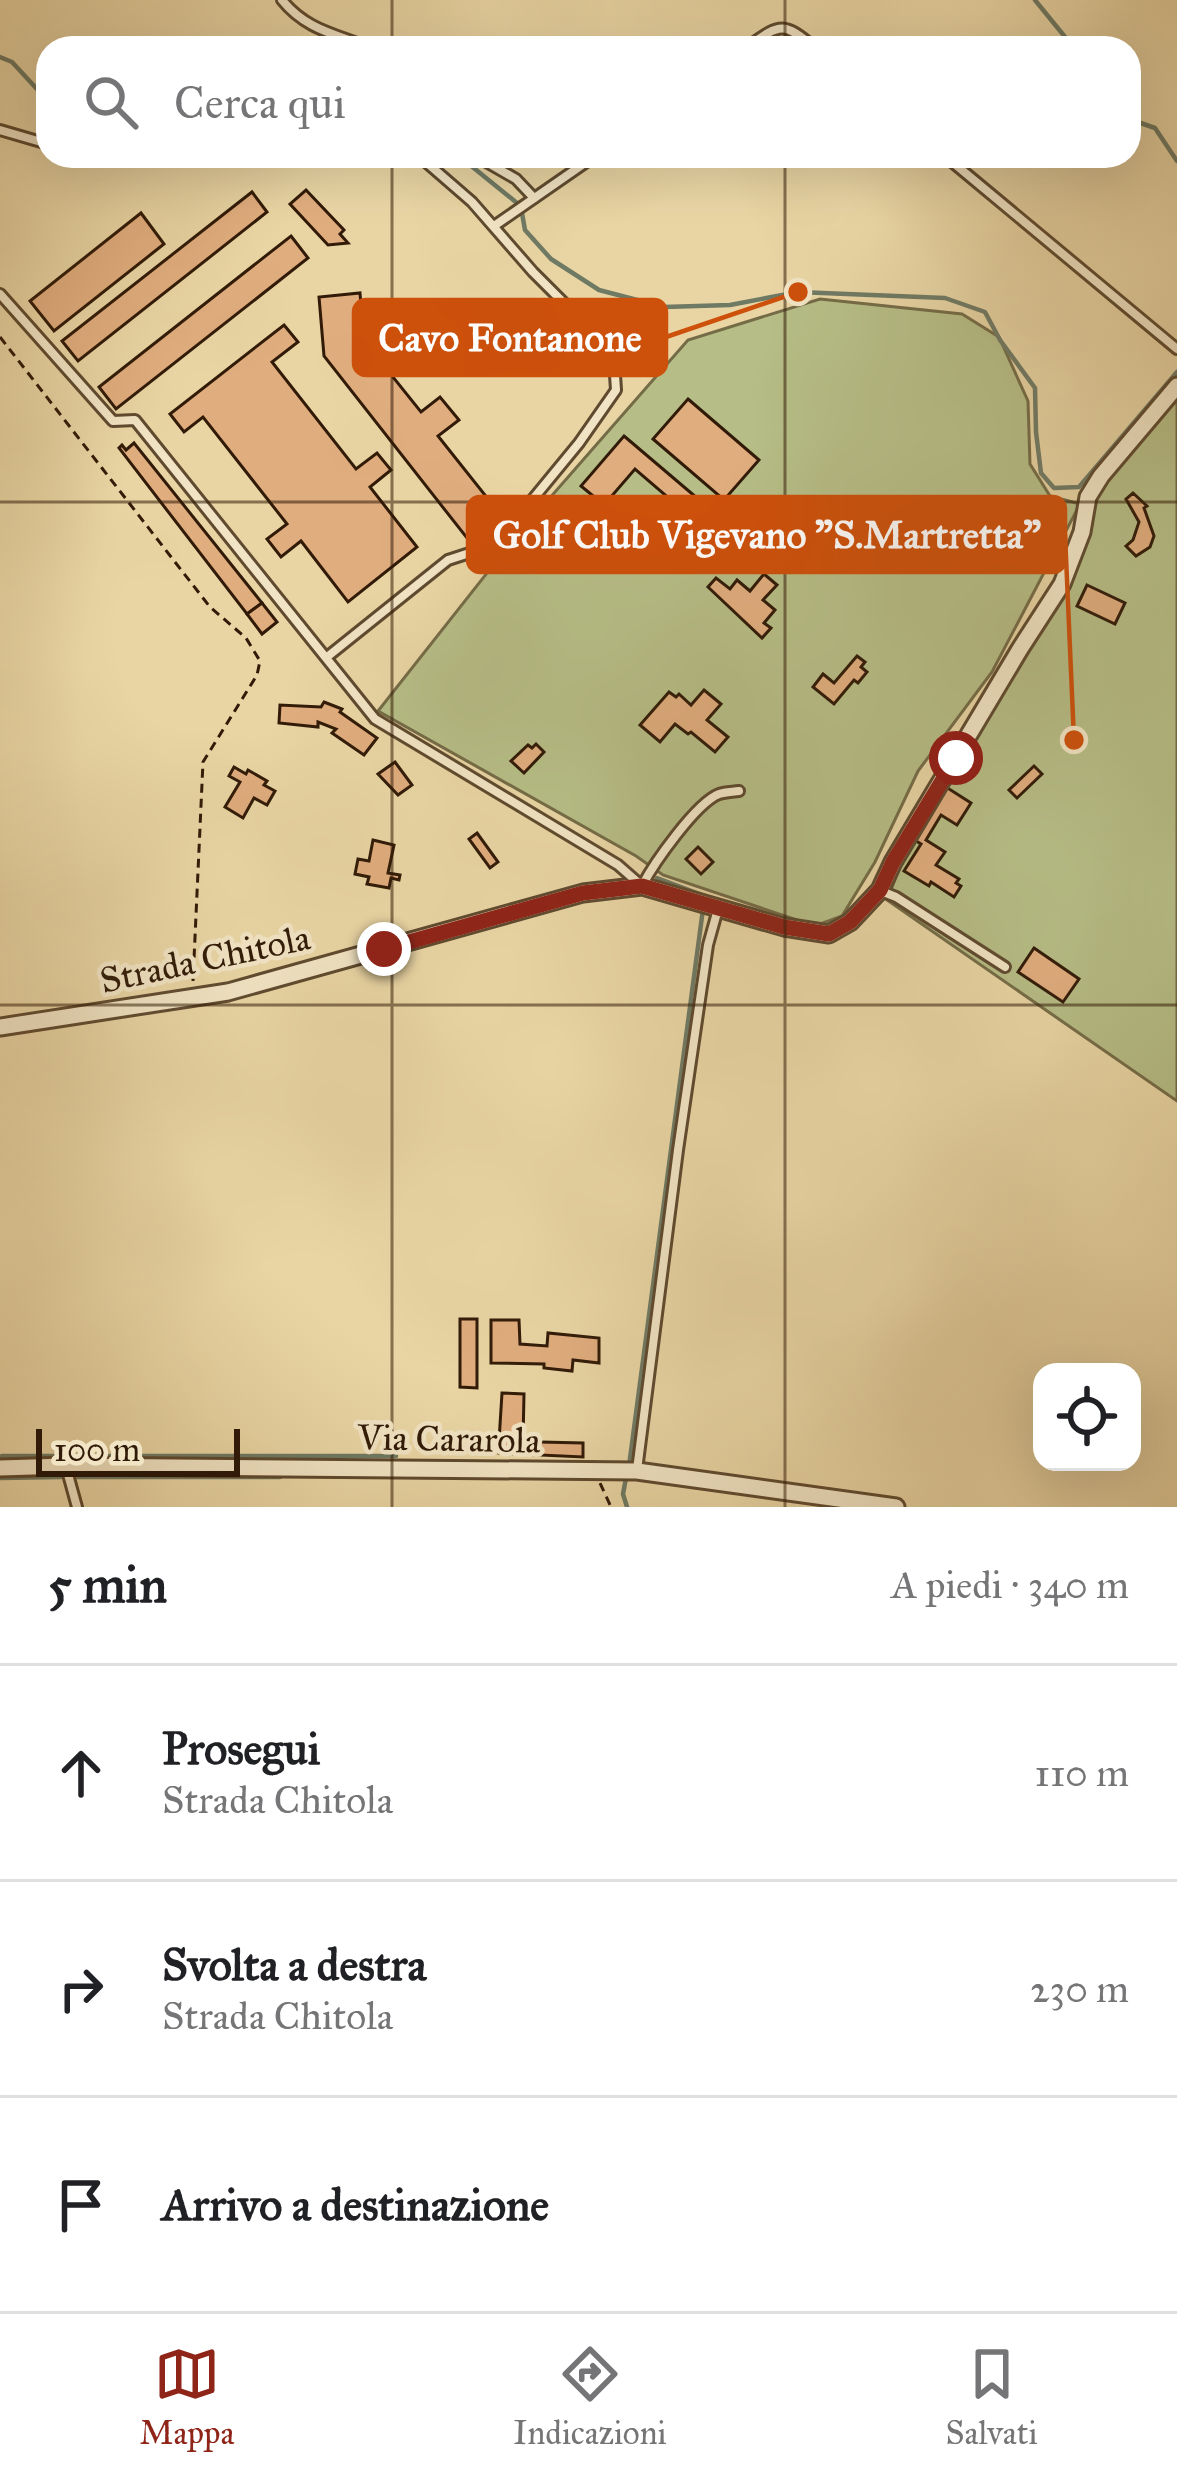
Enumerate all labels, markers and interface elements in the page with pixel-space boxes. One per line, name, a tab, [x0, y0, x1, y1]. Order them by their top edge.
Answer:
search box	[36, 36, 1141, 168]
icon: search	[78, 69, 144, 135]
text: Cerca qui	[174, 75, 346, 130]
callout: Cavo Fontanone	[354, 300, 666, 375]
text: Cavo Fontanone	[378, 314, 642, 362]
callout: Golf Club Vigevano "S.Martretta"	[468, 497, 1065, 572]
text: Golf Club Vigevano "S.Martretta"	[493, 511, 1041, 559]
route start	[929, 731, 983, 785]
street label: Strada Chitola	[96, 915, 315, 1003]
route end	[357, 922, 411, 976]
map controls	[1033, 1363, 1141, 1471]
button: locate	[1033, 1363, 1141, 1471]
street label: Via Cararola	[356, 1415, 542, 1463]
scale bar	[36, 1423, 240, 1476]
text: 100 m	[54, 1430, 140, 1470]
text: 5 min	[48, 1554, 167, 1616]
text: A piedi · 340 m	[891, 1561, 1129, 1609]
text: Prosegui	[162, 1721, 320, 1776]
icon: ahead	[48, 1740, 114, 1806]
text: 110 m	[1034, 1749, 1129, 1797]
text: Strada Chitola	[162, 1776, 393, 1824]
text: Svolta a destra	[162, 1937, 426, 1992]
icon: right	[48, 1956, 114, 2022]
text: 230 m	[1030, 1965, 1129, 2013]
text: Strada Chitola	[162, 1992, 393, 2040]
icon: arrive	[48, 2172, 114, 2238]
text: Arrivo a destinazione	[162, 2177, 549, 2232]
tab: Mappa	[139, 2341, 234, 2453]
tab: Indicazioni	[513, 2341, 667, 2453]
tab: Salvati	[946, 2341, 1038, 2453]

